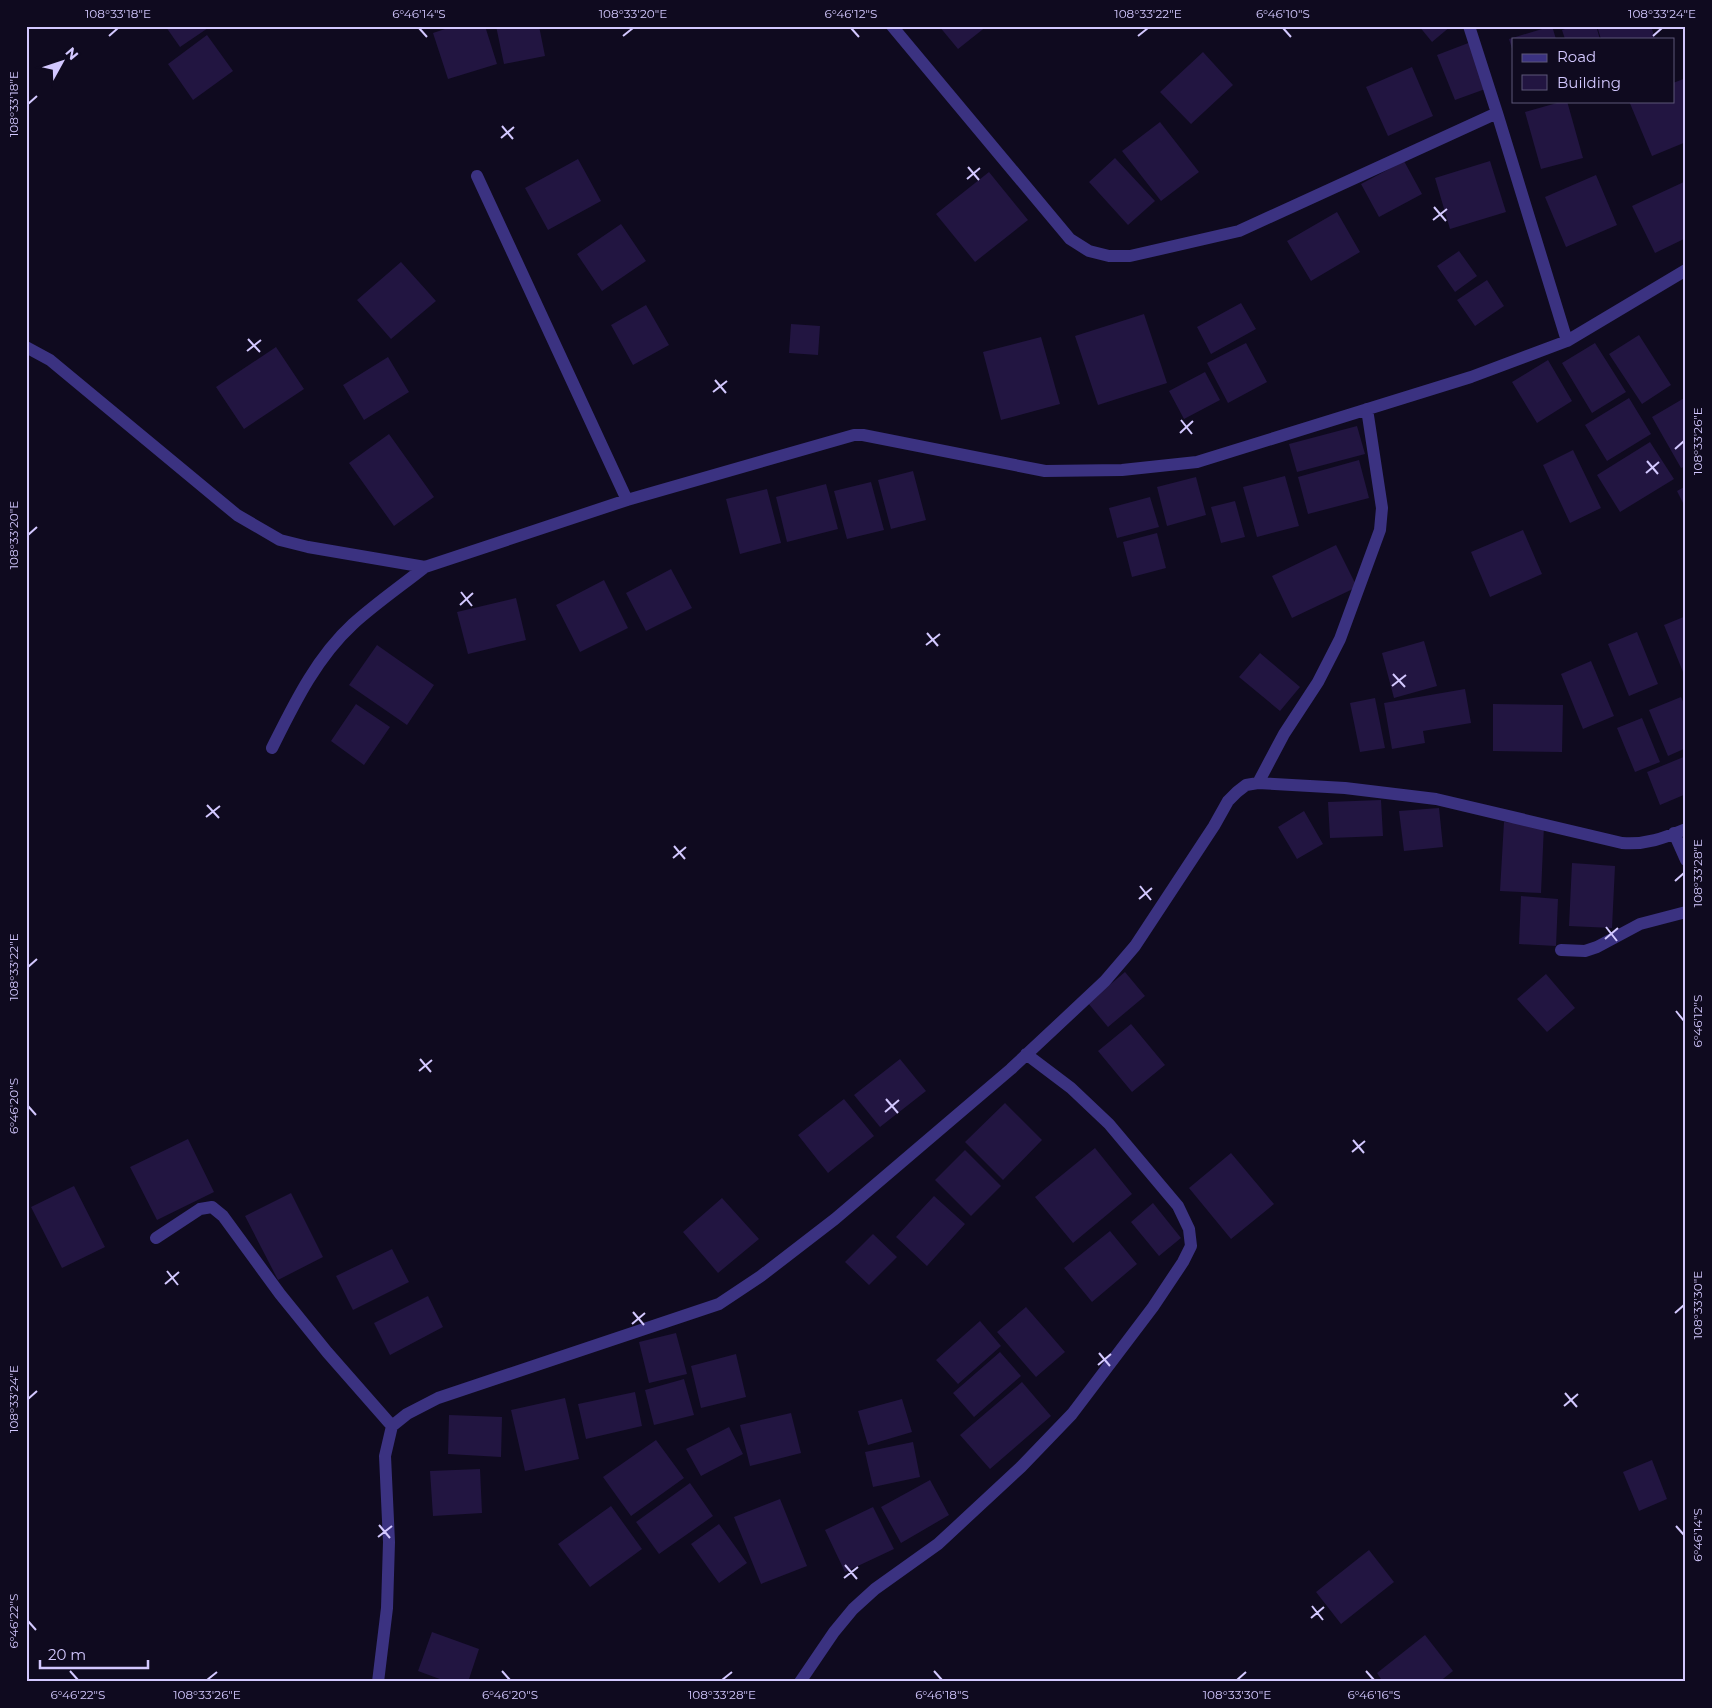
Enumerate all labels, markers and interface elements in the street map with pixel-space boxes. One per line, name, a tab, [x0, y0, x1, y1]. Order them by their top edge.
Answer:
text: 108°33'18"E	[85, 6, 151, 21]
text: 6°46'14"S	[392, 6, 446, 21]
text: 108°33'20"E	[599, 6, 667, 21]
text: 6°46'12"S	[825, 6, 877, 21]
text: 108°33'22"E	[1114, 6, 1182, 21]
text: 6°46'10"S	[1256, 6, 1310, 21]
text: 108°33'24"E	[1628, 6, 1696, 21]
north arrow	[38, 38, 88, 88]
legend	[1512, 38, 1674, 102]
text: N	[61, 44, 82, 64]
text: Road	[1557, 47, 1596, 66]
text: 108°33'18"E	[6, 71, 21, 137]
text: Building	[1557, 73, 1621, 92]
text: 108°33'26"E	[1690, 407, 1705, 475]
text: 108°33'20"E	[6, 501, 21, 569]
text: 108°33'28"E	[1690, 839, 1705, 907]
text: 108°33'22"E	[6, 933, 21, 1001]
text: 6°46'12"S	[1690, 995, 1705, 1047]
text: 6°46'20"S	[6, 1078, 21, 1134]
text: 108°33'30"E	[1690, 1271, 1705, 1339]
text: 108°33'24"E	[6, 1365, 21, 1433]
text: 6°46'14"S	[1690, 1508, 1705, 1562]
text: 6°46'22"S	[6, 1594, 21, 1648]
scale bar	[40, 1638, 148, 1670]
text: 20 m	[48, 1645, 86, 1664]
text: 6°46'22"S	[51, 1687, 105, 1702]
text: 108°33'26"E	[173, 1687, 241, 1702]
text: 6°46'20"S	[482, 1687, 538, 1702]
text: 108°33'28"E	[688, 1687, 756, 1702]
text: 6°46'18"S	[915, 1687, 969, 1702]
text: 108°33'30"E	[1203, 1687, 1271, 1702]
text: 6°46'16"S	[1347, 1687, 1401, 1702]

